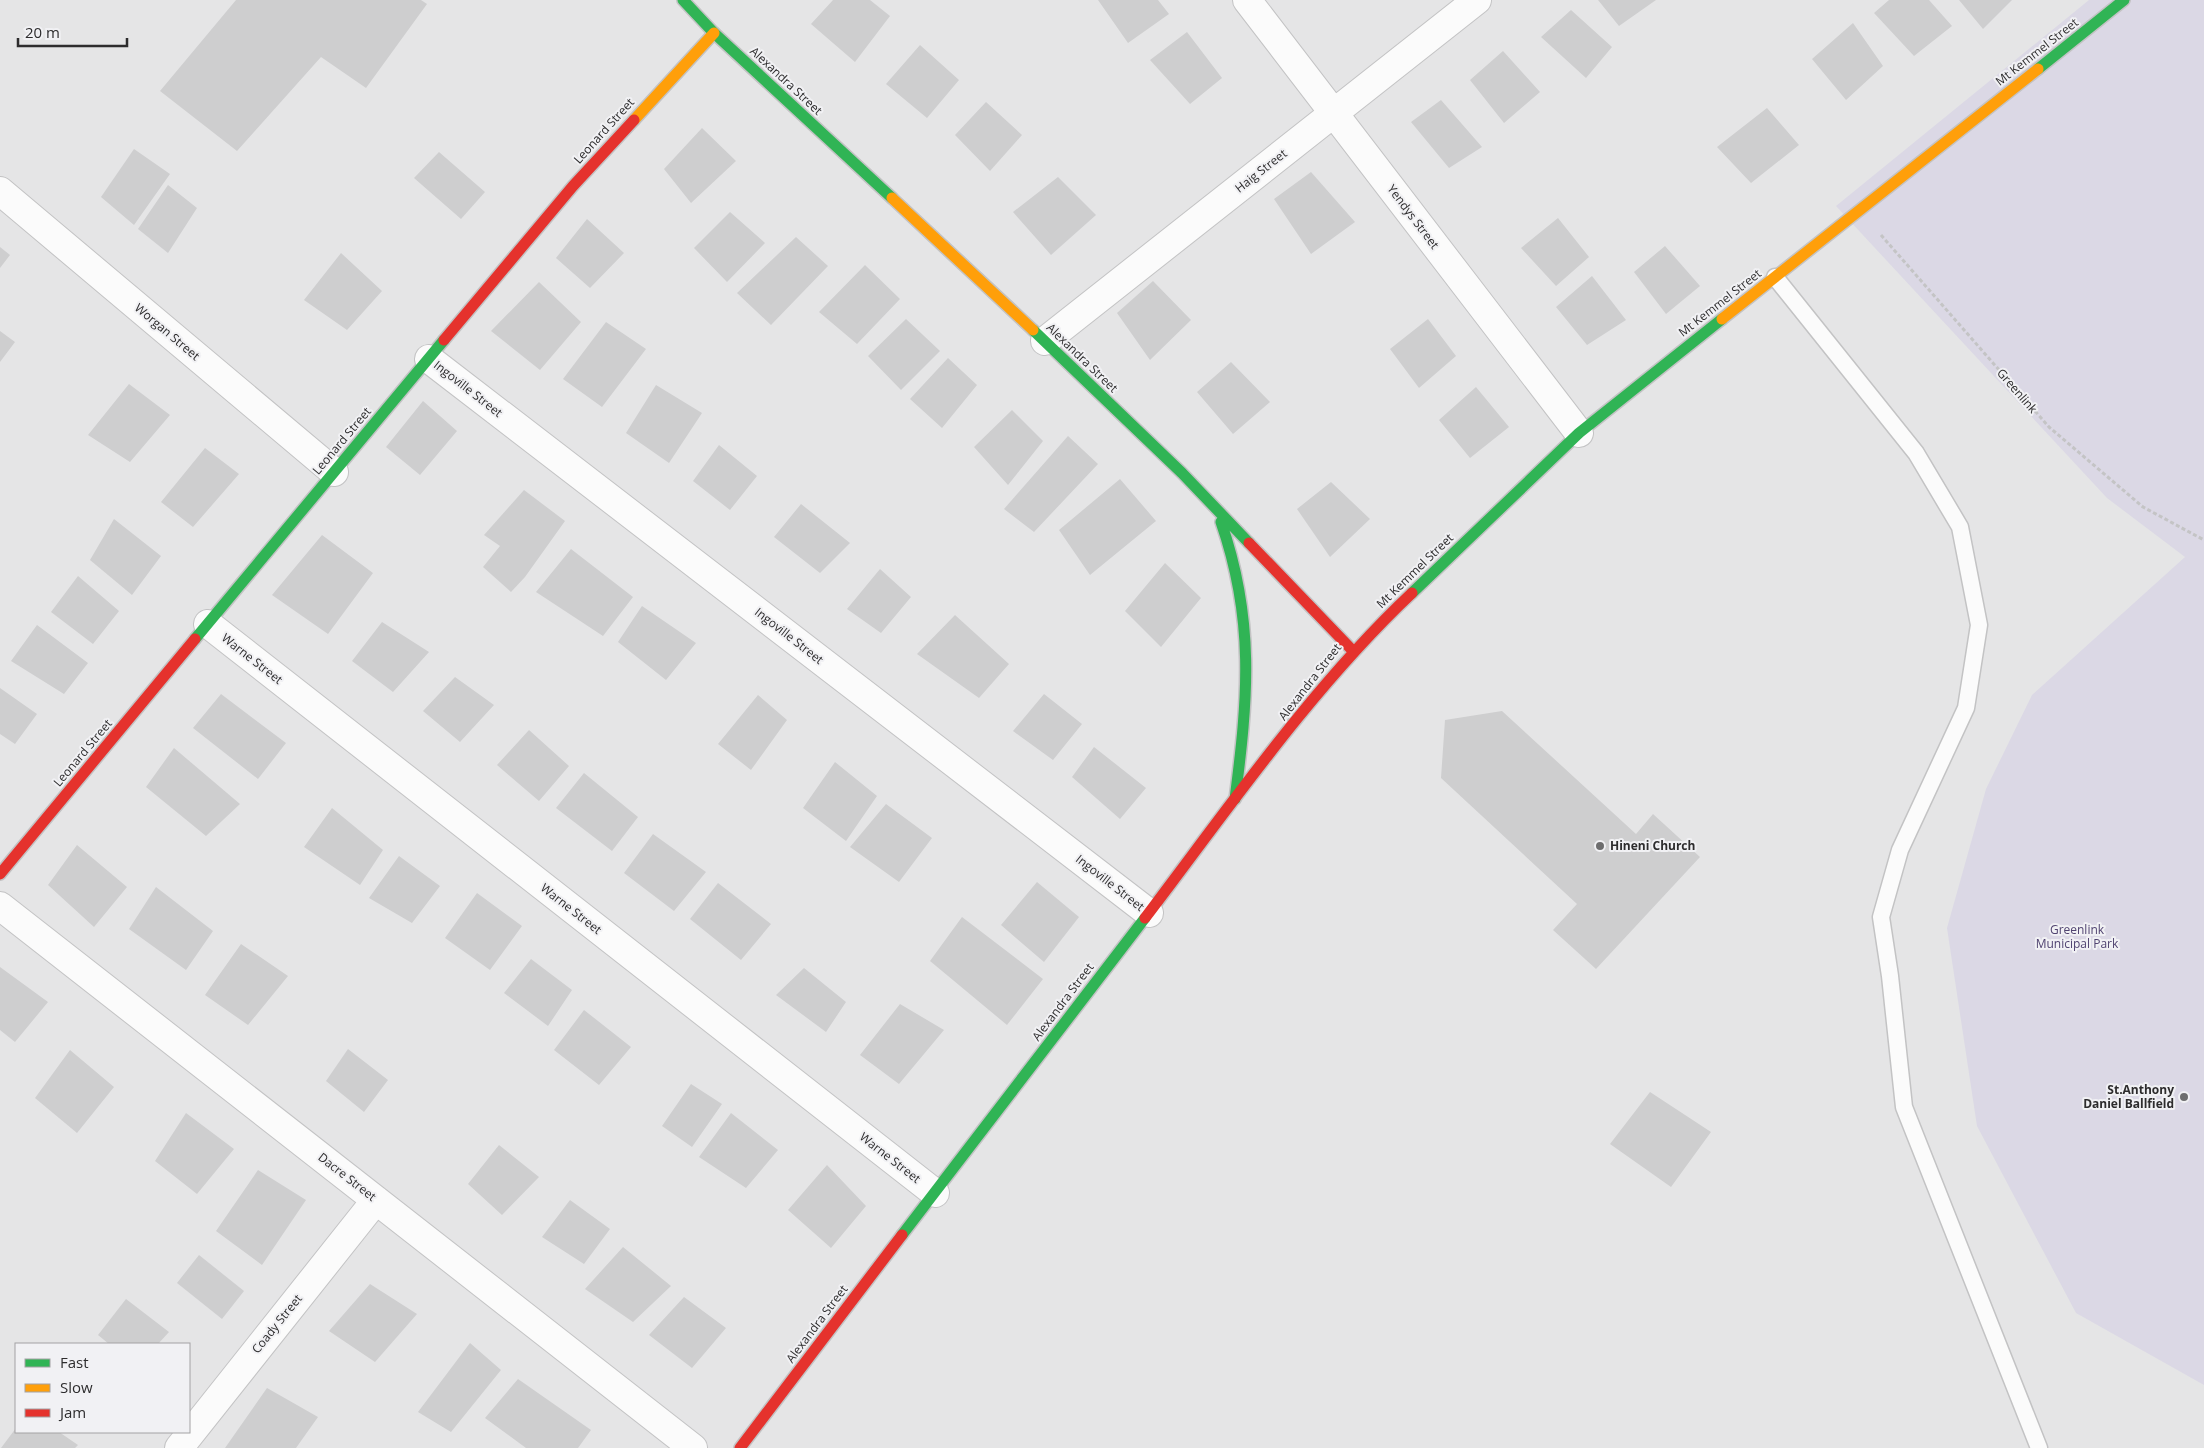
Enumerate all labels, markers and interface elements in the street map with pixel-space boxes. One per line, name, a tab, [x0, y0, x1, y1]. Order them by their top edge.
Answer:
street label: Mt Kemmel Street	[1992, 14, 2082, 89]
scale bar	[18, 15, 126, 47]
text: 20 m	[25, 22, 60, 42]
street label: Alexandra Street	[746, 43, 826, 119]
street label: Leonard Street	[569, 94, 638, 167]
street label: Haig Street	[1231, 145, 1290, 196]
street label: Yendys Street	[1384, 181, 1443, 252]
street label: Mt Kemmel Street	[1675, 265, 1765, 340]
street label: Worgan Street	[131, 299, 204, 364]
street label: Alexandra Street	[1043, 319, 1122, 396]
street label: Ingoville Street	[430, 356, 506, 421]
street label: Greenlink	[1993, 365, 2042, 417]
street label: Leonard Street	[308, 403, 375, 478]
street label: Mt Kemmel Street	[1372, 529, 1457, 612]
street label: Ingoville Street	[751, 603, 827, 668]
street label: Warne Street	[218, 629, 286, 688]
street label: Alexandra Street	[1274, 640, 1345, 724]
street label: Leonard Street	[49, 715, 116, 790]
place label: Hineni Church	[1610, 837, 1695, 854]
marker: Hineni Church	[1594, 840, 1606, 852]
street label: Ingoville Street	[1072, 850, 1148, 915]
street label: Warne Street	[537, 879, 605, 938]
park label: Greenlink Municipal Park	[2036, 921, 2119, 952]
street label: Alexandra Street	[1028, 959, 1097, 1044]
place label: St.Anthony Daniel Ballfield	[2083, 1081, 2174, 1112]
marker: St.Anthony Daniel Ballfield	[2178, 1091, 2190, 1103]
street label: Warne Street	[856, 1128, 924, 1187]
street label: Dacre Street	[315, 1149, 380, 1205]
street label: Alexandra Street	[782, 1281, 851, 1366]
street label: Coady Street	[248, 1291, 306, 1357]
legend	[15, 1343, 190, 1433]
text: Fast	[60, 1352, 89, 1372]
text: Slow	[60, 1377, 93, 1397]
text: Jam	[58, 1402, 86, 1422]

